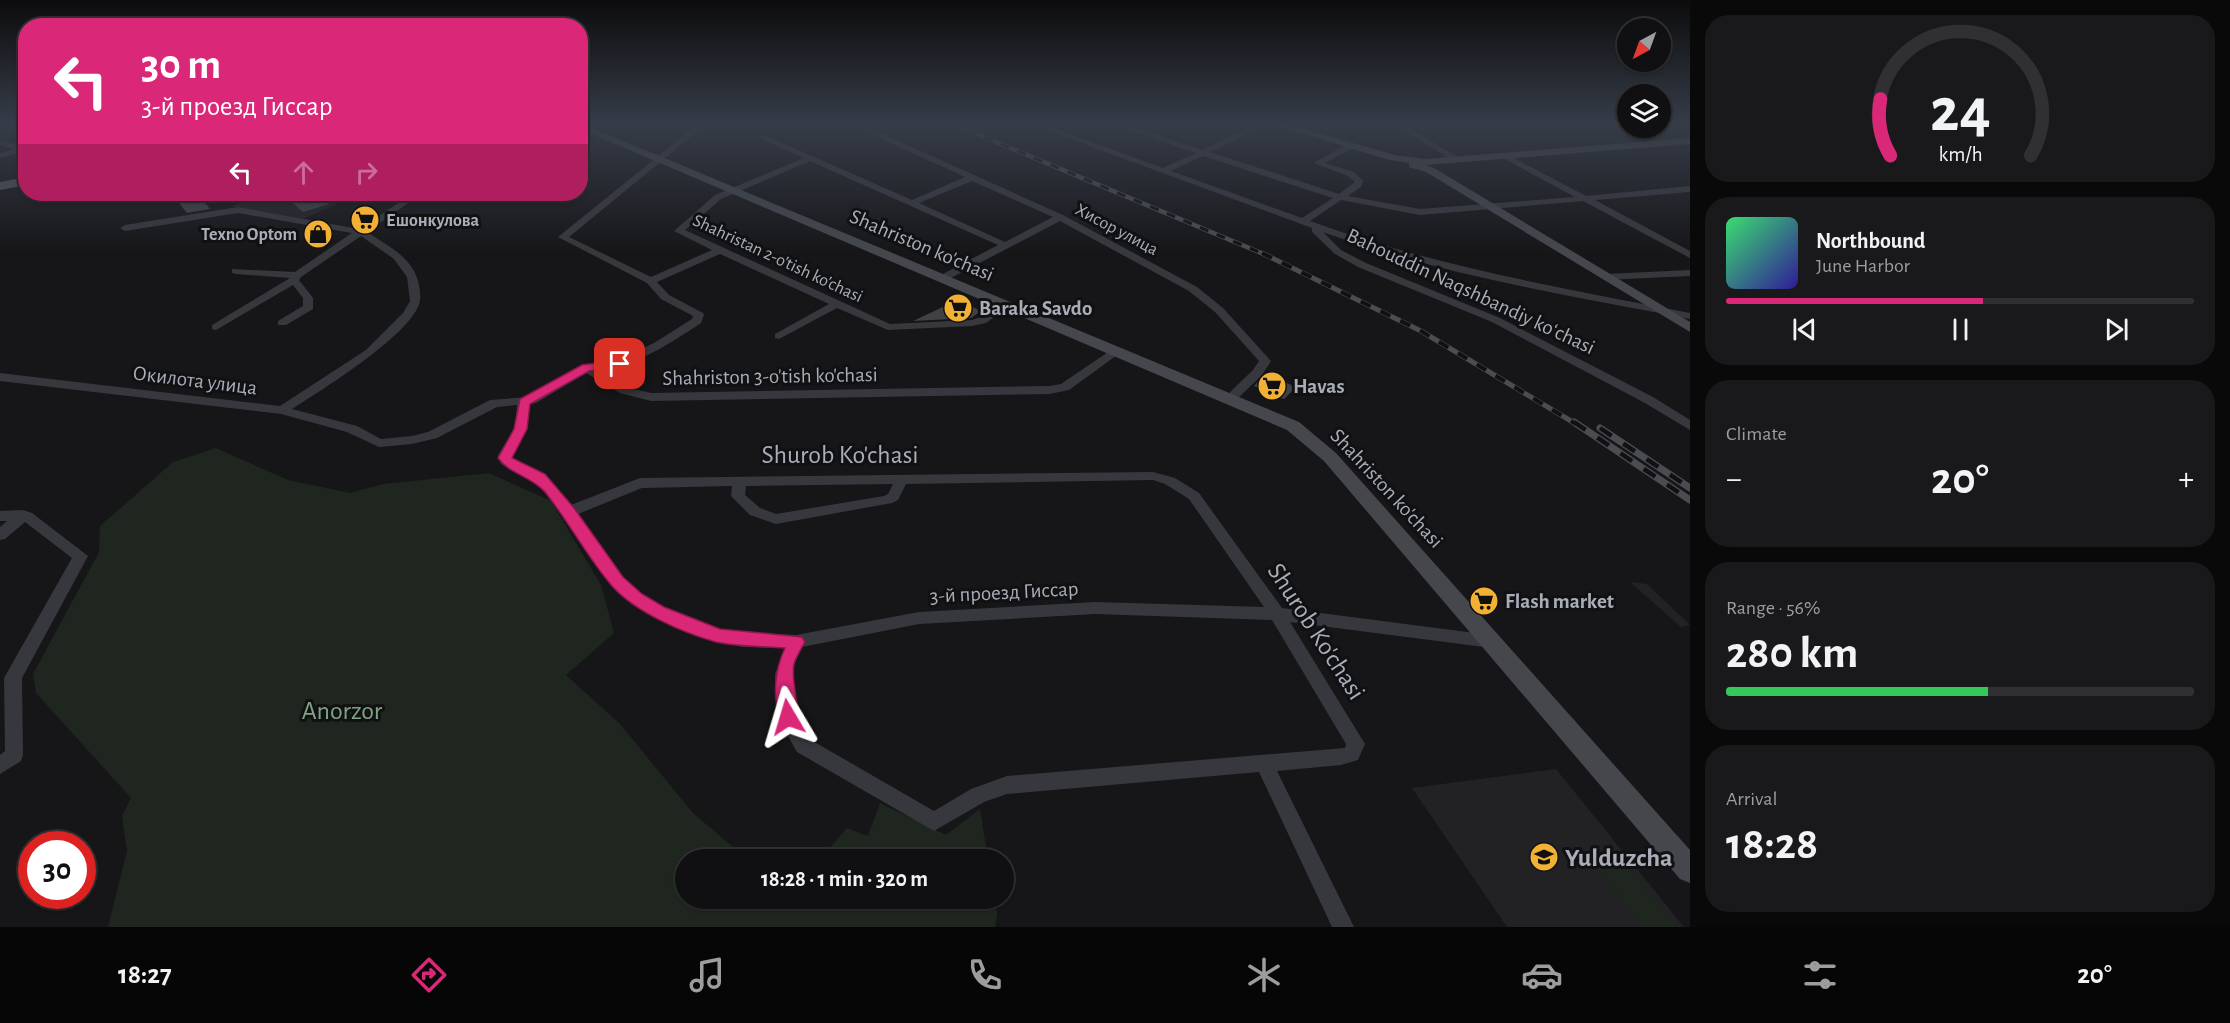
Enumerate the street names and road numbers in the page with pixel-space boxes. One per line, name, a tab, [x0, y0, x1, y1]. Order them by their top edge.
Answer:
street label: Хисор улица	[1072, 201, 1161, 259]
street label: Shahriston ko'chasi	[847, 206, 997, 285]
street label: Shahristan 2-o'tish ko'chasi	[690, 212, 865, 306]
street label: Bahouddin Naqshbandiy koʻchasi	[1343, 225, 1598, 358]
street label: Окилота улица	[131, 362, 259, 399]
street label: Shahriston 3-o'tish ko'chasi	[662, 364, 878, 389]
street label: Shahriston ko'chasi	[1326, 425, 1447, 552]
street label: Shurob Ko'chasi	[761, 442, 919, 468]
street label: Shurob Ko'chasi	[1262, 559, 1370, 705]
street label: 3-й проезд Гиссар	[929, 578, 1079, 607]

